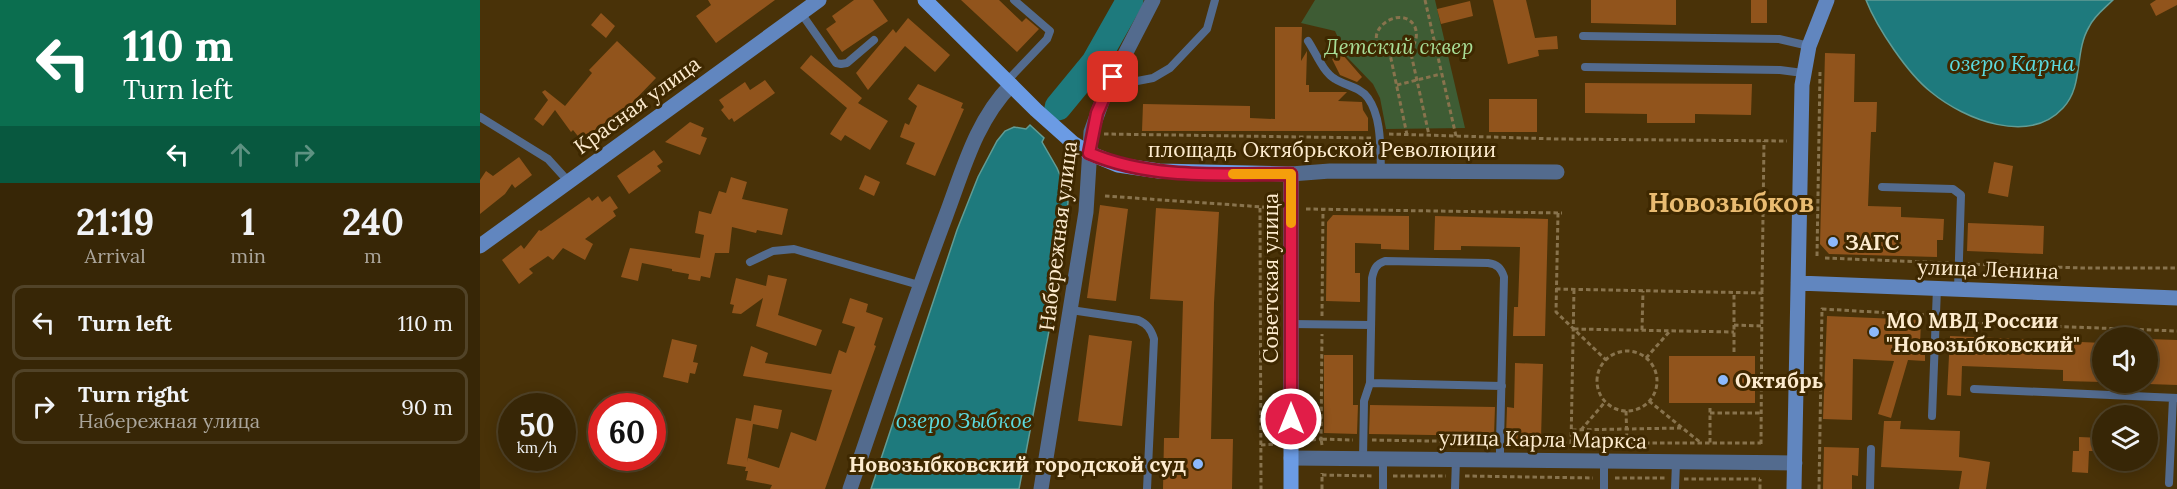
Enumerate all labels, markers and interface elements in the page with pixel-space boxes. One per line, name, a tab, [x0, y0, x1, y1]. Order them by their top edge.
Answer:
text: 110 m	[123, 19, 234, 73]
icon: left	[24, 24, 102, 102]
park label: Детский сквер	[1324, 33, 1473, 60]
water label: озеро Карна	[1949, 49, 2076, 77]
street label: Красная улица	[568, 50, 706, 160]
pin	[1087, 51, 1138, 102]
icon: arrive	[1096, 60, 1129, 93]
text: Turn left	[123, 72, 233, 106]
street label: площадь Октябрьской Революции	[1148, 136, 1496, 163]
icon: left	[161, 138, 194, 171]
icon: ahead	[224, 138, 257, 171]
icon: right	[287, 138, 320, 171]
street label: Набережная улица	[1033, 139, 1083, 333]
district label: Новозыбков	[1648, 185, 1814, 219]
street label: Советская улица	[1257, 193, 1284, 363]
text: 21:19	[76, 199, 154, 245]
text: 1	[241, 199, 255, 245]
text: 240	[342, 199, 404, 245]
place label: ЗАГС	[1845, 229, 1900, 256]
marker: ЗАГС	[1826, 235, 1840, 249]
text: Arrival	[85, 243, 146, 268]
text: min	[230, 243, 266, 268]
text: m	[364, 243, 382, 268]
street label: улица Ленина	[1917, 253, 2059, 285]
icon: left	[27, 306, 60, 339]
place label: МО МВД России "Новозыбковский"	[1886, 307, 2080, 358]
text: Turn left	[78, 309, 172, 337]
text: 110 m	[398, 309, 453, 337]
marker: МО МВД России "Новозыбковский"	[1867, 325, 1881, 339]
map controls	[2092, 327, 2158, 471]
button: sound	[2092, 327, 2158, 393]
place label: Октябрь	[1735, 367, 1824, 394]
marker: Октябрь	[1716, 373, 1730, 387]
text: Turn right	[78, 380, 189, 408]
position arrow	[1259, 387, 1323, 451]
icon: right	[27, 390, 60, 423]
text: 90 m	[401, 393, 453, 421]
speed limit sign: 60	[588, 393, 666, 471]
button: layers	[2092, 405, 2158, 471]
text: 50	[519, 406, 555, 444]
water label: озеро Зыбкое	[896, 406, 1032, 434]
text: Набережная улица	[78, 408, 260, 433]
street label: улица Карла Маркса	[1439, 424, 1647, 454]
text: km/h	[517, 438, 557, 457]
place label: Новозыбковский городской суд	[849, 451, 1186, 478]
marker: Новозыбковский городской суд	[1191, 457, 1205, 471]

